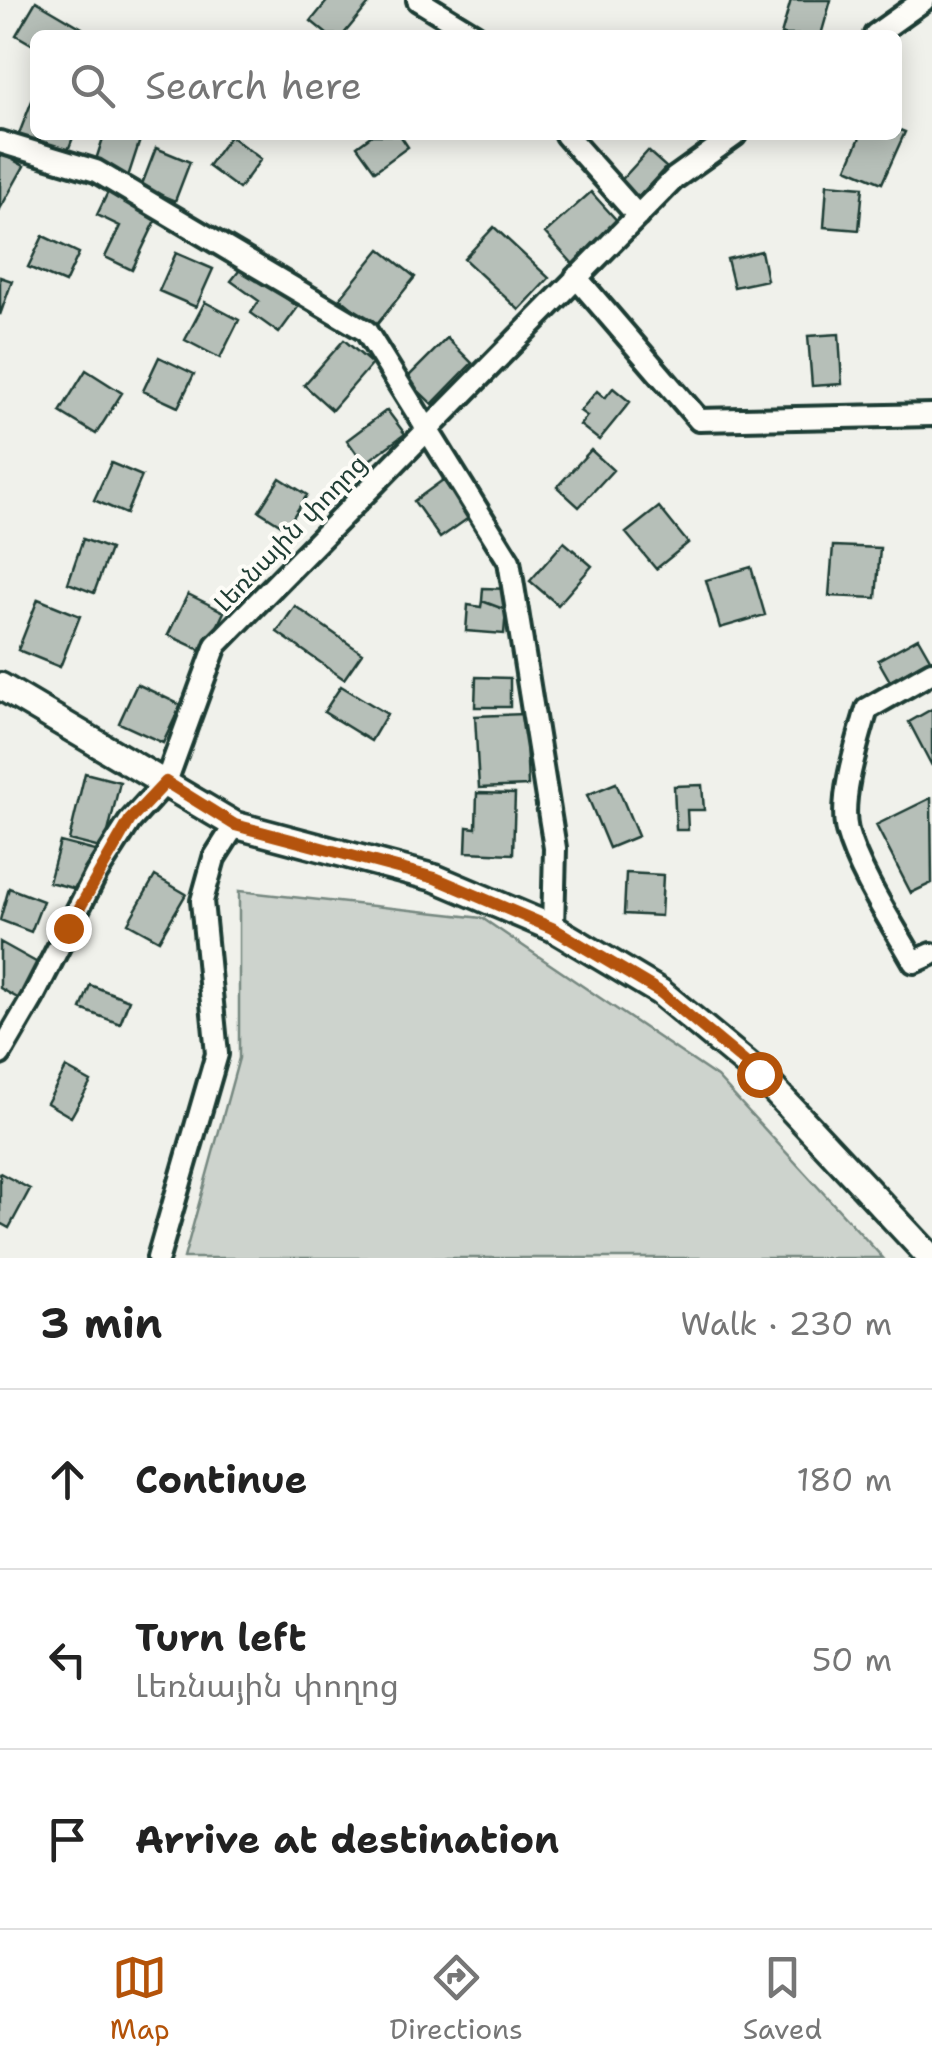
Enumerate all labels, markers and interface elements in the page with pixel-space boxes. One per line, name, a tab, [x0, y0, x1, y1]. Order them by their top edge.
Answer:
search box	[30, 30, 902, 140]
icon: search	[65, 58, 120, 113]
text: Search here	[145, 60, 362, 111]
street label: Լեռնային փողոց	[206, 447, 374, 619]
route end	[46, 906, 92, 952]
route start	[737, 1052, 783, 1098]
text: 3 min	[40, 1295, 162, 1351]
text: Walk · 230 m	[680, 1302, 892, 1345]
icon: ahead	[40, 1452, 95, 1507]
text: Continue	[135, 1454, 307, 1505]
text: 180 m	[796, 1458, 892, 1501]
text: Turn left	[135, 1612, 307, 1663]
icon: left	[40, 1632, 95, 1687]
text: 50 m	[812, 1638, 892, 1681]
text: Լեռնային փողոց	[135, 1664, 399, 1707]
icon: arrive	[40, 1812, 95, 1867]
text: Arrive at destination	[135, 1814, 559, 1865]
tab: Map	[110, 1950, 170, 2048]
tab: Directions	[389, 1950, 523, 2048]
tab: Saved	[743, 1950, 822, 2048]

